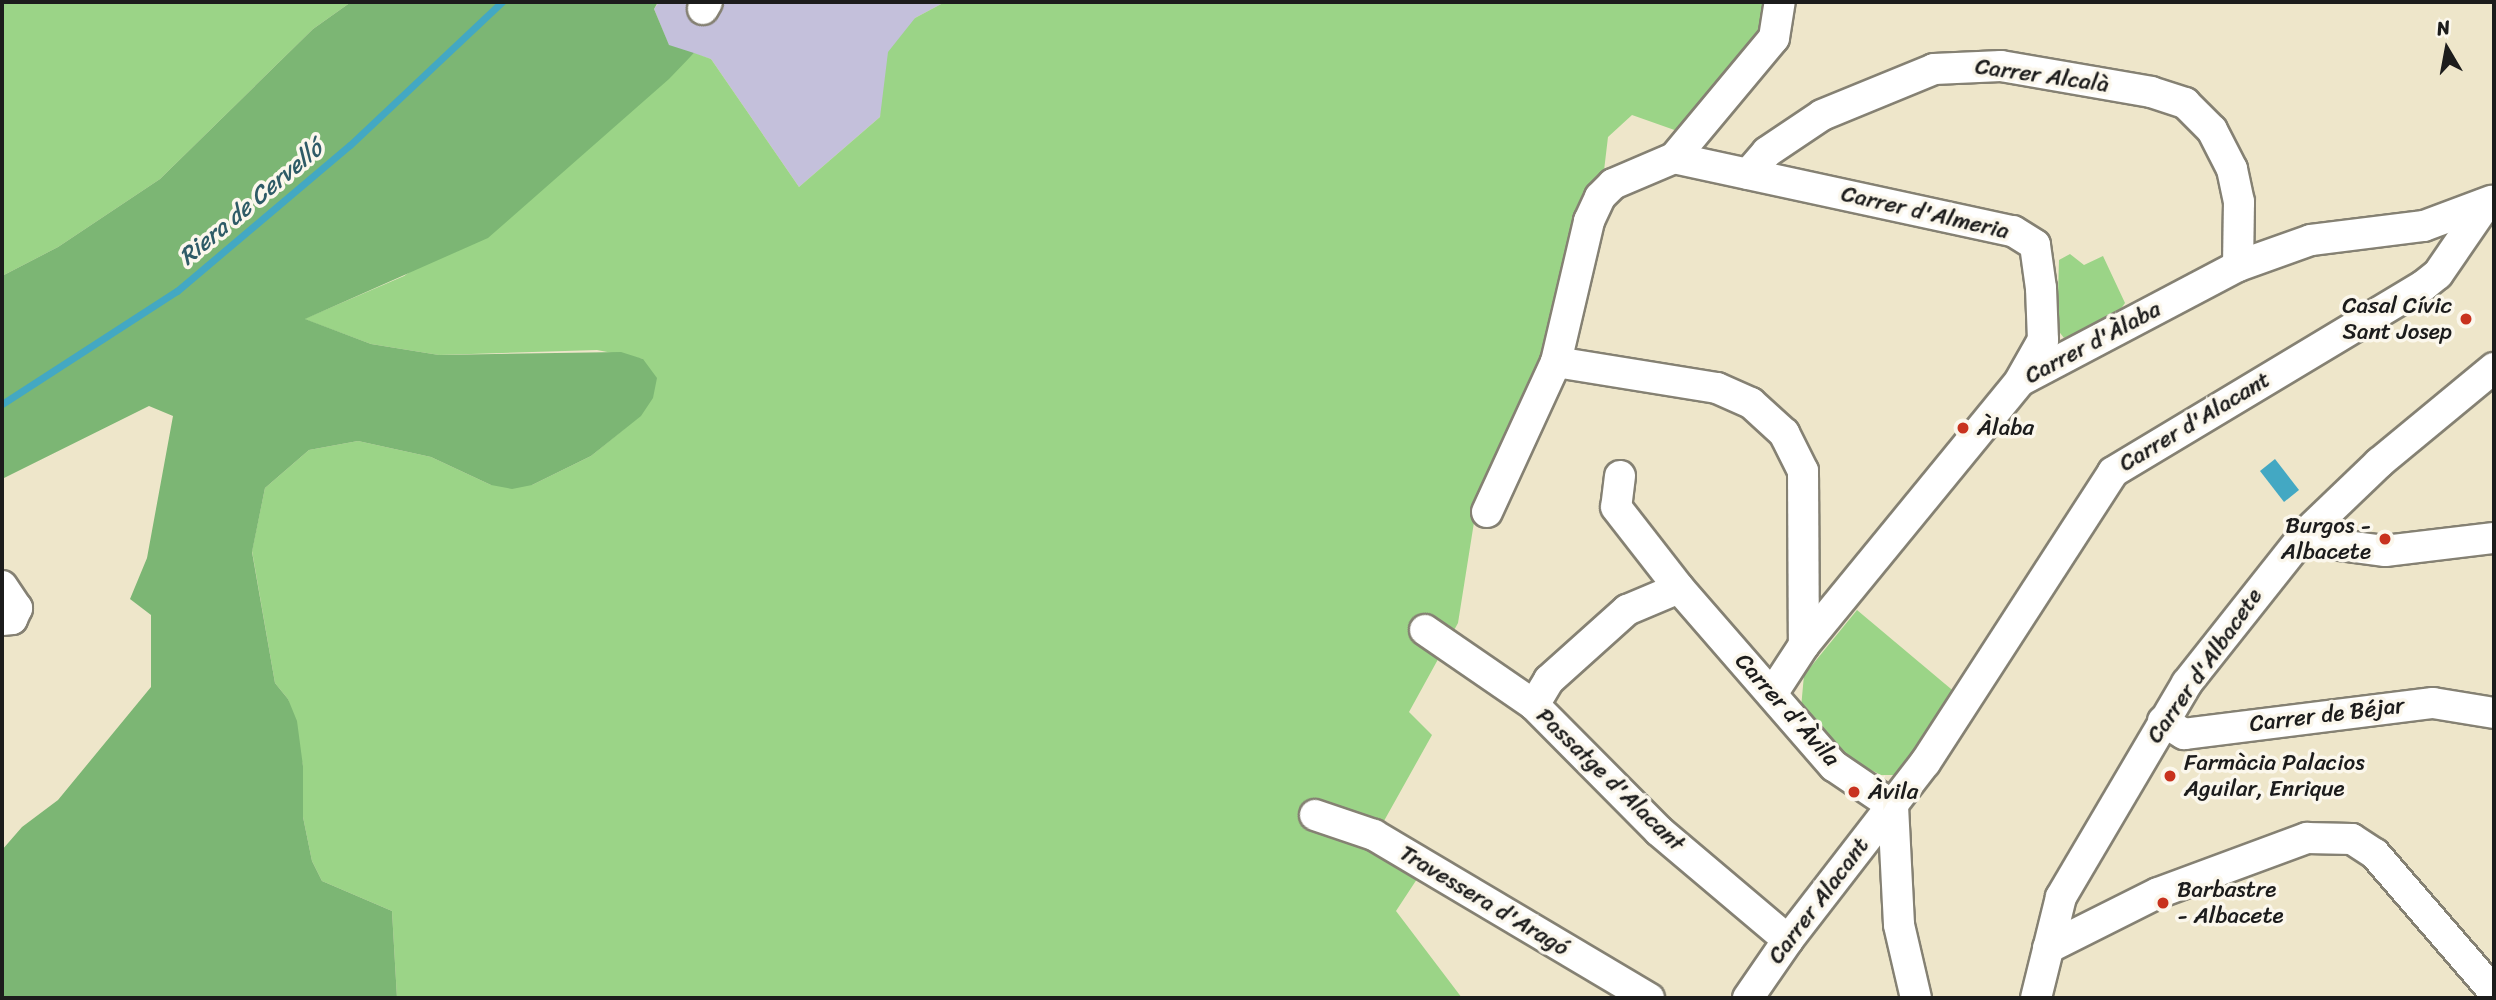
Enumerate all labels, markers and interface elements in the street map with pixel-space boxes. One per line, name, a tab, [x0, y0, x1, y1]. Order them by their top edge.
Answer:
text: N	[2434, 10, 2453, 45]
north arrow	[2412, 14, 2482, 84]
street label: Carrer Alcalà	[1973, 53, 2111, 99]
water label: Riera de Cervelló	[173, 134, 329, 272]
street label: Carrer d'Almeria	[1838, 180, 2012, 246]
place label: Casal Cívic Sant Josep	[2341, 292, 2452, 346]
street label: Carrer d'Àlaba	[2020, 296, 2166, 390]
marker: Casal Cívic Sant Josep	[2458, 311, 2474, 327]
street label: Carrer d'Alacant	[2114, 366, 2276, 478]
place label: Àlaba	[1977, 414, 2034, 442]
marker: Àlaba	[1955, 420, 1971, 436]
place label: Burgos - Albacete	[2281, 512, 2371, 566]
marker: Burgos - Albacete	[2377, 531, 2393, 547]
street label: Carrer d'Albacete	[2141, 583, 2269, 749]
street label: Carrer d'Àvila	[1729, 648, 1845, 772]
street label: Carrer de Béjar	[2248, 692, 2406, 738]
street label: Passatge d'Alacant	[1530, 702, 1690, 858]
place label: Farmàcia Palacios Aguilar, Enrique	[2184, 749, 2365, 803]
marker: Farmàcia Palacios Aguilar, Enrique	[2162, 768, 2178, 784]
place label: Àvila	[1868, 778, 1918, 806]
marker: Àvila	[1846, 784, 1862, 800]
street label: Carrer Alacant	[1763, 833, 1875, 969]
street label: Travessera d'Aragó	[1394, 840, 1574, 962]
place label: Barbastre - Albacete	[2177, 876, 2284, 930]
marker: Barbastre - Albacete	[2155, 895, 2171, 911]

